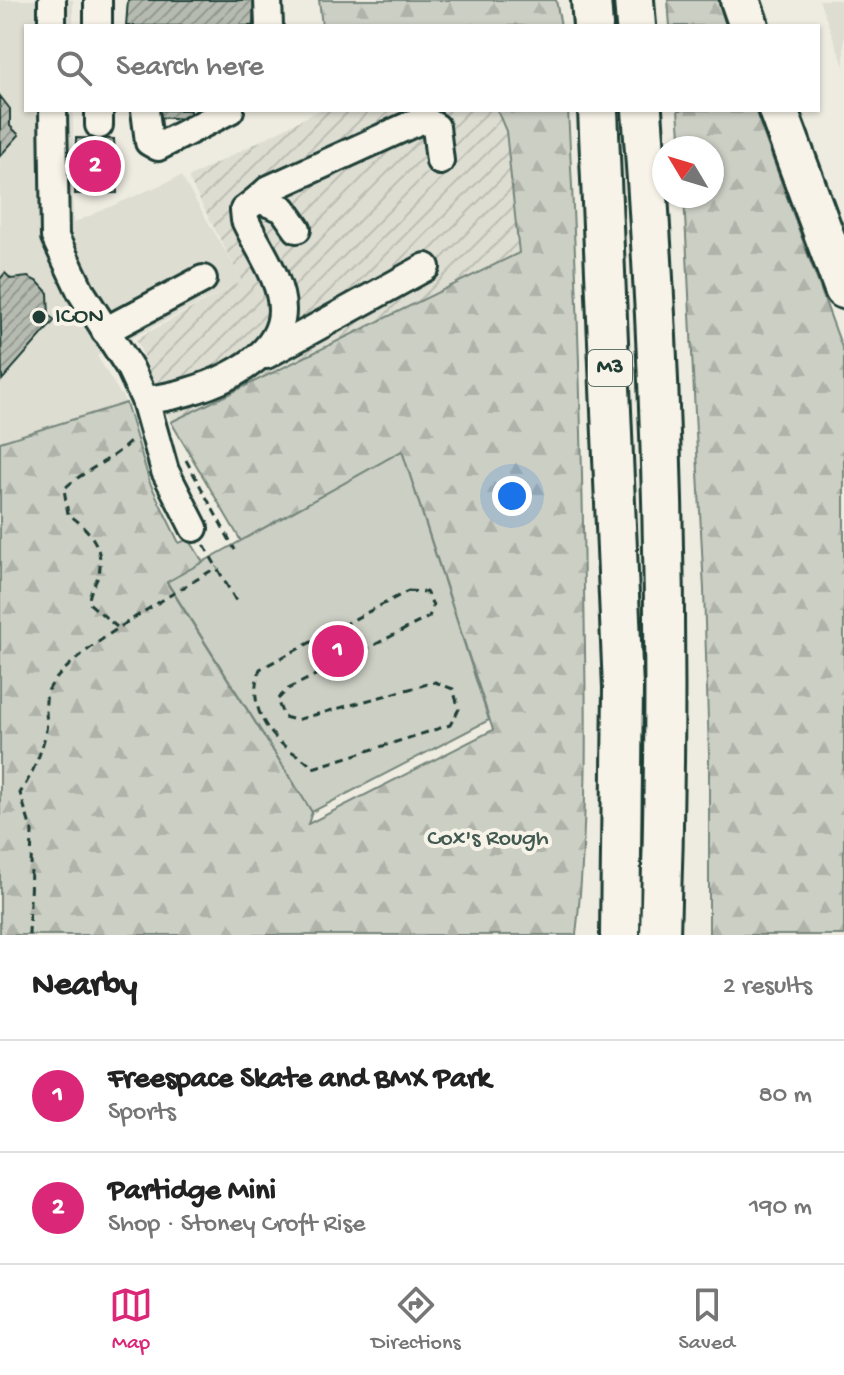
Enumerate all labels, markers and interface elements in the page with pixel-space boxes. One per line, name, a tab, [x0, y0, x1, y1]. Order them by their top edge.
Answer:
search box	[24, 24, 820, 112]
icon: search	[52, 46, 96, 90]
text: Search here	[116, 51, 264, 86]
pin: 2	[69, 136, 121, 196]
north arrow	[652, 136, 724, 208]
place label: ICON	[55, 303, 104, 332]
marker: ICON	[30, 308, 48, 326]
road number: M3	[588, 350, 632, 386]
your location	[492, 476, 532, 516]
pin: 1	[312, 621, 364, 681]
park label: Cox's Rough	[427, 825, 549, 854]
text: Nearby	[32, 967, 137, 1007]
text: 2 results	[723, 972, 812, 1003]
text: Freespace Skate and BMX Park	[108, 1063, 491, 1098]
text: 1	[53, 1081, 63, 1112]
text: 80 m	[758, 1081, 812, 1112]
text: Sports	[108, 1098, 176, 1129]
text: Partidge Mini	[108, 1175, 276, 1210]
text: 2	[52, 1193, 64, 1224]
text: 190 m	[749, 1193, 812, 1224]
text: Shop · Stoney Croft Rise	[108, 1210, 365, 1241]
tab: Map	[109, 1283, 153, 1357]
tab: Directions	[371, 1283, 461, 1357]
tab: Saved	[679, 1283, 735, 1357]

